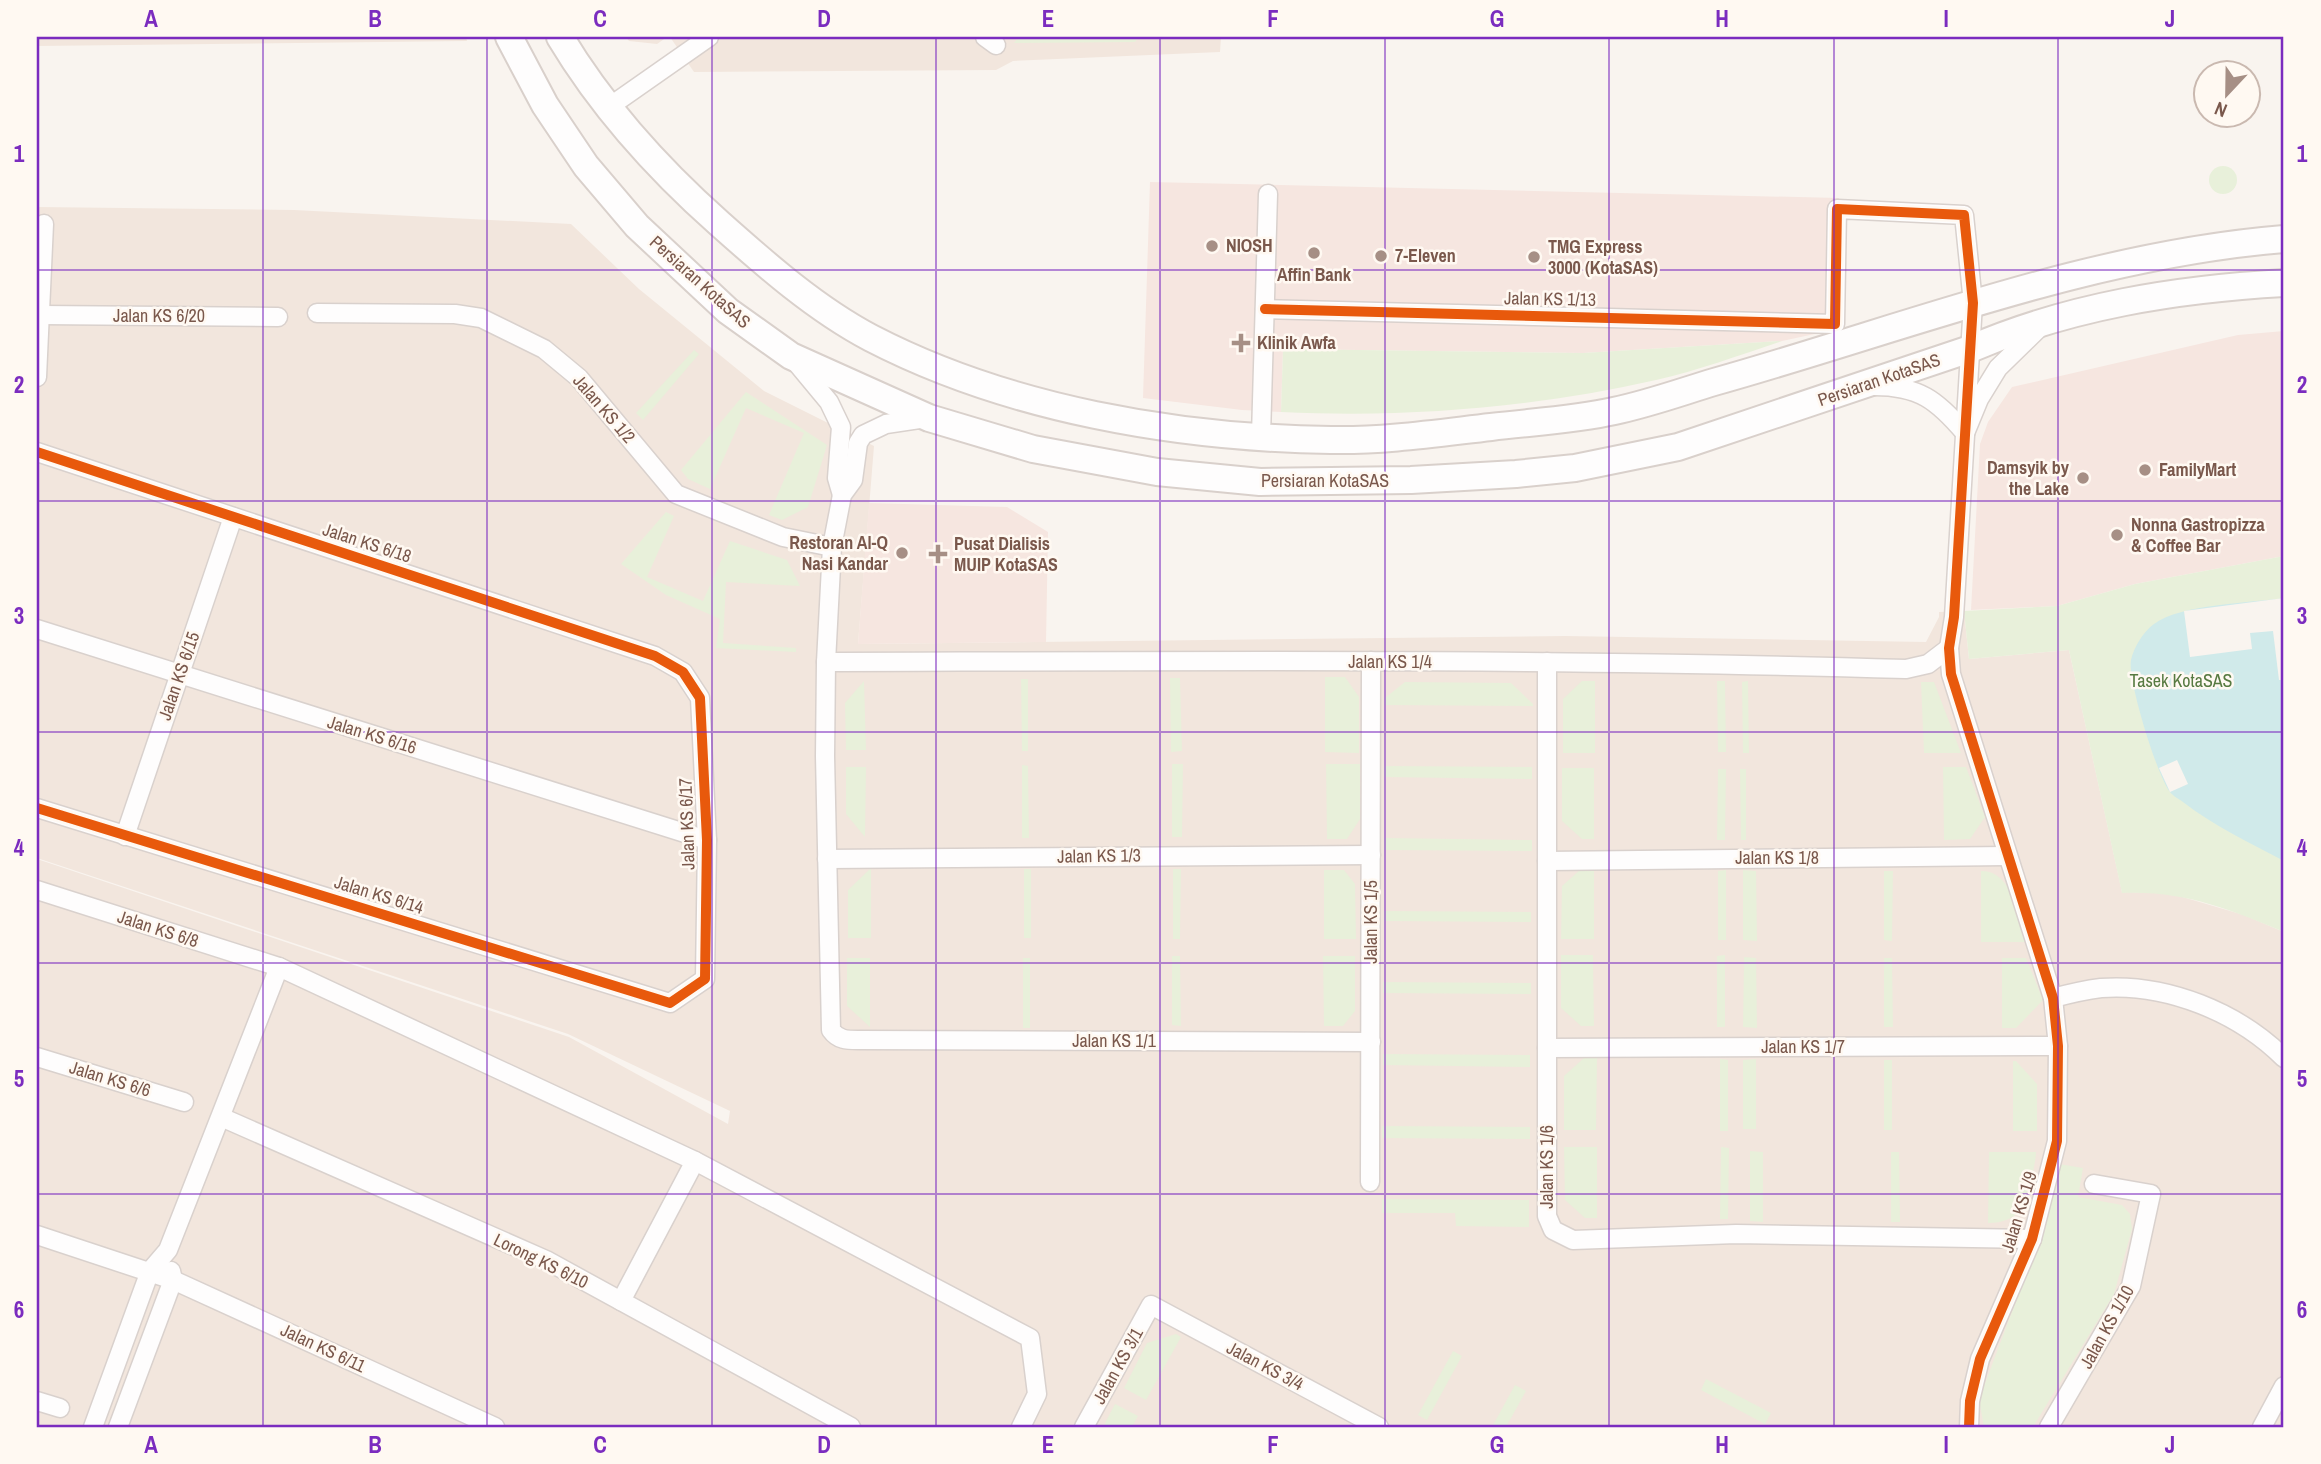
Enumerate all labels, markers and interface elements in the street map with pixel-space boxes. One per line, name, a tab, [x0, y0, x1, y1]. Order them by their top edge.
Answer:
text: A	[144, 3, 158, 34]
text: B	[368, 3, 382, 34]
text: C	[593, 3, 607, 34]
text: D	[817, 3, 831, 34]
text: E	[1042, 3, 1054, 34]
text: F	[1267, 3, 1279, 34]
text: G	[1490, 3, 1504, 34]
text: H	[1715, 3, 1729, 34]
text: I	[1943, 3, 1949, 34]
text: J	[2165, 3, 2175, 34]
north arrow	[2192, 60, 2262, 130]
text: N	[2211, 96, 2231, 124]
text: 1	[14, 138, 25, 169]
text: 1	[2297, 138, 2308, 169]
street label: Persiaran KotaSAS	[644, 230, 756, 334]
place label: NIOSH	[1226, 233, 1273, 258]
place label: TMG Express 3000 (KotaSAS)	[1548, 234, 1658, 280]
marker: NIOSH	[1204, 238, 1220, 254]
place label: 7-Eleven	[1395, 243, 1456, 268]
marker: Affin Bank	[1306, 245, 1322, 261]
marker: 7-Eleven	[1373, 248, 1389, 264]
marker: TMG Express 3000 (KotaSAS)	[1526, 249, 1542, 265]
place label: Affin Bank	[1277, 262, 1352, 287]
street label: Jalan KS 1/13	[1504, 285, 1596, 312]
street label: Jalan KS 6/20	[113, 303, 205, 328]
place label: Klinik Awfa	[1257, 330, 1337, 355]
marker: Klinik Awfa	[1231, 333, 1251, 353]
street label: Persiaran KotaSAS	[1814, 347, 1944, 412]
text: 2	[14, 369, 24, 400]
street label: Jalan KS 1/2	[567, 369, 641, 448]
text: 2	[2297, 369, 2307, 400]
place label: Damsyik by the Lake	[1987, 455, 2070, 501]
place label: FamilyMart	[2159, 457, 2236, 482]
marker: FamilyMart	[2137, 462, 2153, 478]
street label: Persiaran KotaSAS	[1261, 468, 1389, 493]
marker: Damsyik by the Lake	[2075, 470, 2091, 486]
place label: Nonna Gastropizza & Coffee Bar	[2131, 512, 2265, 558]
street label: Jalan KS 6/18	[320, 516, 415, 569]
marker: Nonna Gastropizza & Coffee Bar	[2109, 527, 2125, 543]
place label: Restoran Al-Q Nasi Kandar	[789, 530, 888, 576]
place label: Pusat Dialisis MUIP KotaSAS	[954, 531, 1058, 577]
marker: Pusat Dialisis MUIP KotaSAS	[928, 544, 948, 564]
marker: Restoran Al-Q Nasi Kandar	[894, 545, 910, 561]
text: 3	[14, 600, 24, 631]
text: 3	[2297, 600, 2307, 631]
street label: Jalan KS 6/15	[152, 628, 205, 723]
street label: Jalan KS 1/4	[1348, 649, 1432, 674]
park label: Tasek KotaSAS	[2130, 668, 2233, 693]
street label: Jalan KS 6/16	[325, 709, 420, 760]
street label: Jalan KS 6/17	[672, 778, 701, 870]
text: 4	[14, 832, 25, 863]
text: 4	[2297, 832, 2308, 863]
street label: Jalan KS 1/3	[1057, 842, 1141, 869]
street label: Jalan KS 1/8	[1735, 845, 1819, 870]
street label: Jalan KS 6/14	[332, 869, 427, 920]
street label: Jalan KS 1/5	[1358, 880, 1383, 964]
street label: Jalan KS 6/8	[114, 904, 202, 953]
street label: Jalan KS 1/1	[1072, 1028, 1157, 1053]
street label: Jalan KS 1/7	[1761, 1034, 1845, 1059]
street label: Jalan KS 6/6	[66, 1054, 154, 1103]
text: 5	[14, 1063, 24, 1094]
text: 5	[2297, 1063, 2307, 1094]
street label: Jalan KS 1/6	[1534, 1125, 1559, 1209]
street label: Jalan KS 1/9	[1994, 1168, 2043, 1256]
street label: Lorong KS 6/10	[490, 1227, 593, 1294]
street label: Jalan KS 1/10	[2073, 1280, 2140, 1373]
text: 6	[14, 1294, 24, 1325]
text: 6	[2297, 1294, 2307, 1325]
street label: Jalan KS 6/11	[277, 1317, 370, 1378]
street label: Jalan KS 3/1	[1086, 1322, 1149, 1408]
street label: Jalan KS 3/4	[1222, 1335, 1308, 1396]
text: A	[144, 1429, 158, 1460]
text: B	[368, 1429, 382, 1460]
text: C	[593, 1429, 607, 1460]
text: D	[817, 1429, 831, 1460]
text: E	[1042, 1429, 1054, 1460]
text: F	[1267, 1429, 1279, 1460]
text: G	[1490, 1429, 1504, 1460]
text: H	[1715, 1429, 1729, 1460]
text: I	[1943, 1429, 1949, 1460]
text: J	[2165, 1429, 2175, 1460]

